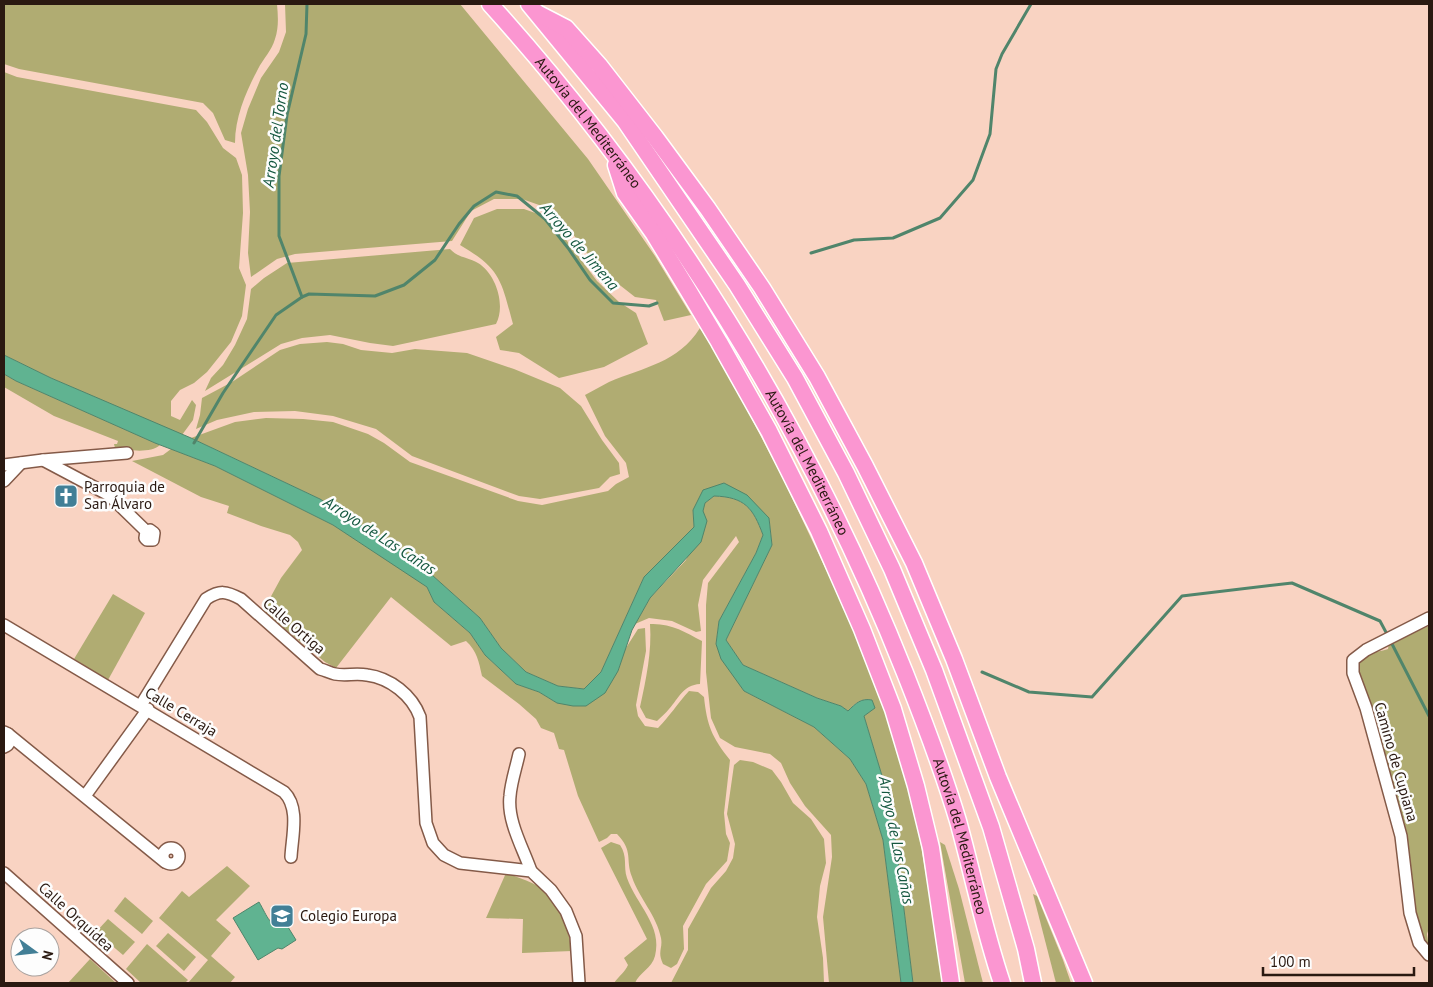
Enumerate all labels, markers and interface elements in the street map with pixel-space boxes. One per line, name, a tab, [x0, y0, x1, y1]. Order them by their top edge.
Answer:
street label: Autovía del Mediterráneo	[531, 53, 646, 192]
water label: Arroyo del Torno	[258, 81, 292, 190]
water label: Arroyo de Jimena	[536, 197, 624, 294]
street label: Autovía del Mediterráneo	[762, 386, 853, 538]
place label: Parroquia de San Álvaro	[84, 477, 165, 513]
church icon: Parroquia de San Álvaro	[53, 483, 79, 509]
water label: Arroyo de Las Cañas	[319, 491, 440, 579]
street label: Calle Ortiga	[259, 593, 329, 658]
street label: Calle Cerraja	[142, 683, 221, 741]
street label: Camino de Cupiana	[1370, 700, 1423, 824]
street label: Autovía del Mediterráneo	[929, 755, 992, 917]
water label: Arroyo de Las Cañas	[875, 773, 919, 906]
street label: Calle Orquídea	[35, 878, 118, 955]
school or university icon: Colegio Europa	[269, 903, 295, 929]
place label: Colegio Europa	[300, 906, 397, 925]
north arrow	[10, 927, 60, 977]
scale bar	[1263, 944, 1414, 976]
text: N	[38, 949, 57, 962]
text: 100 m	[1270, 952, 1311, 971]

